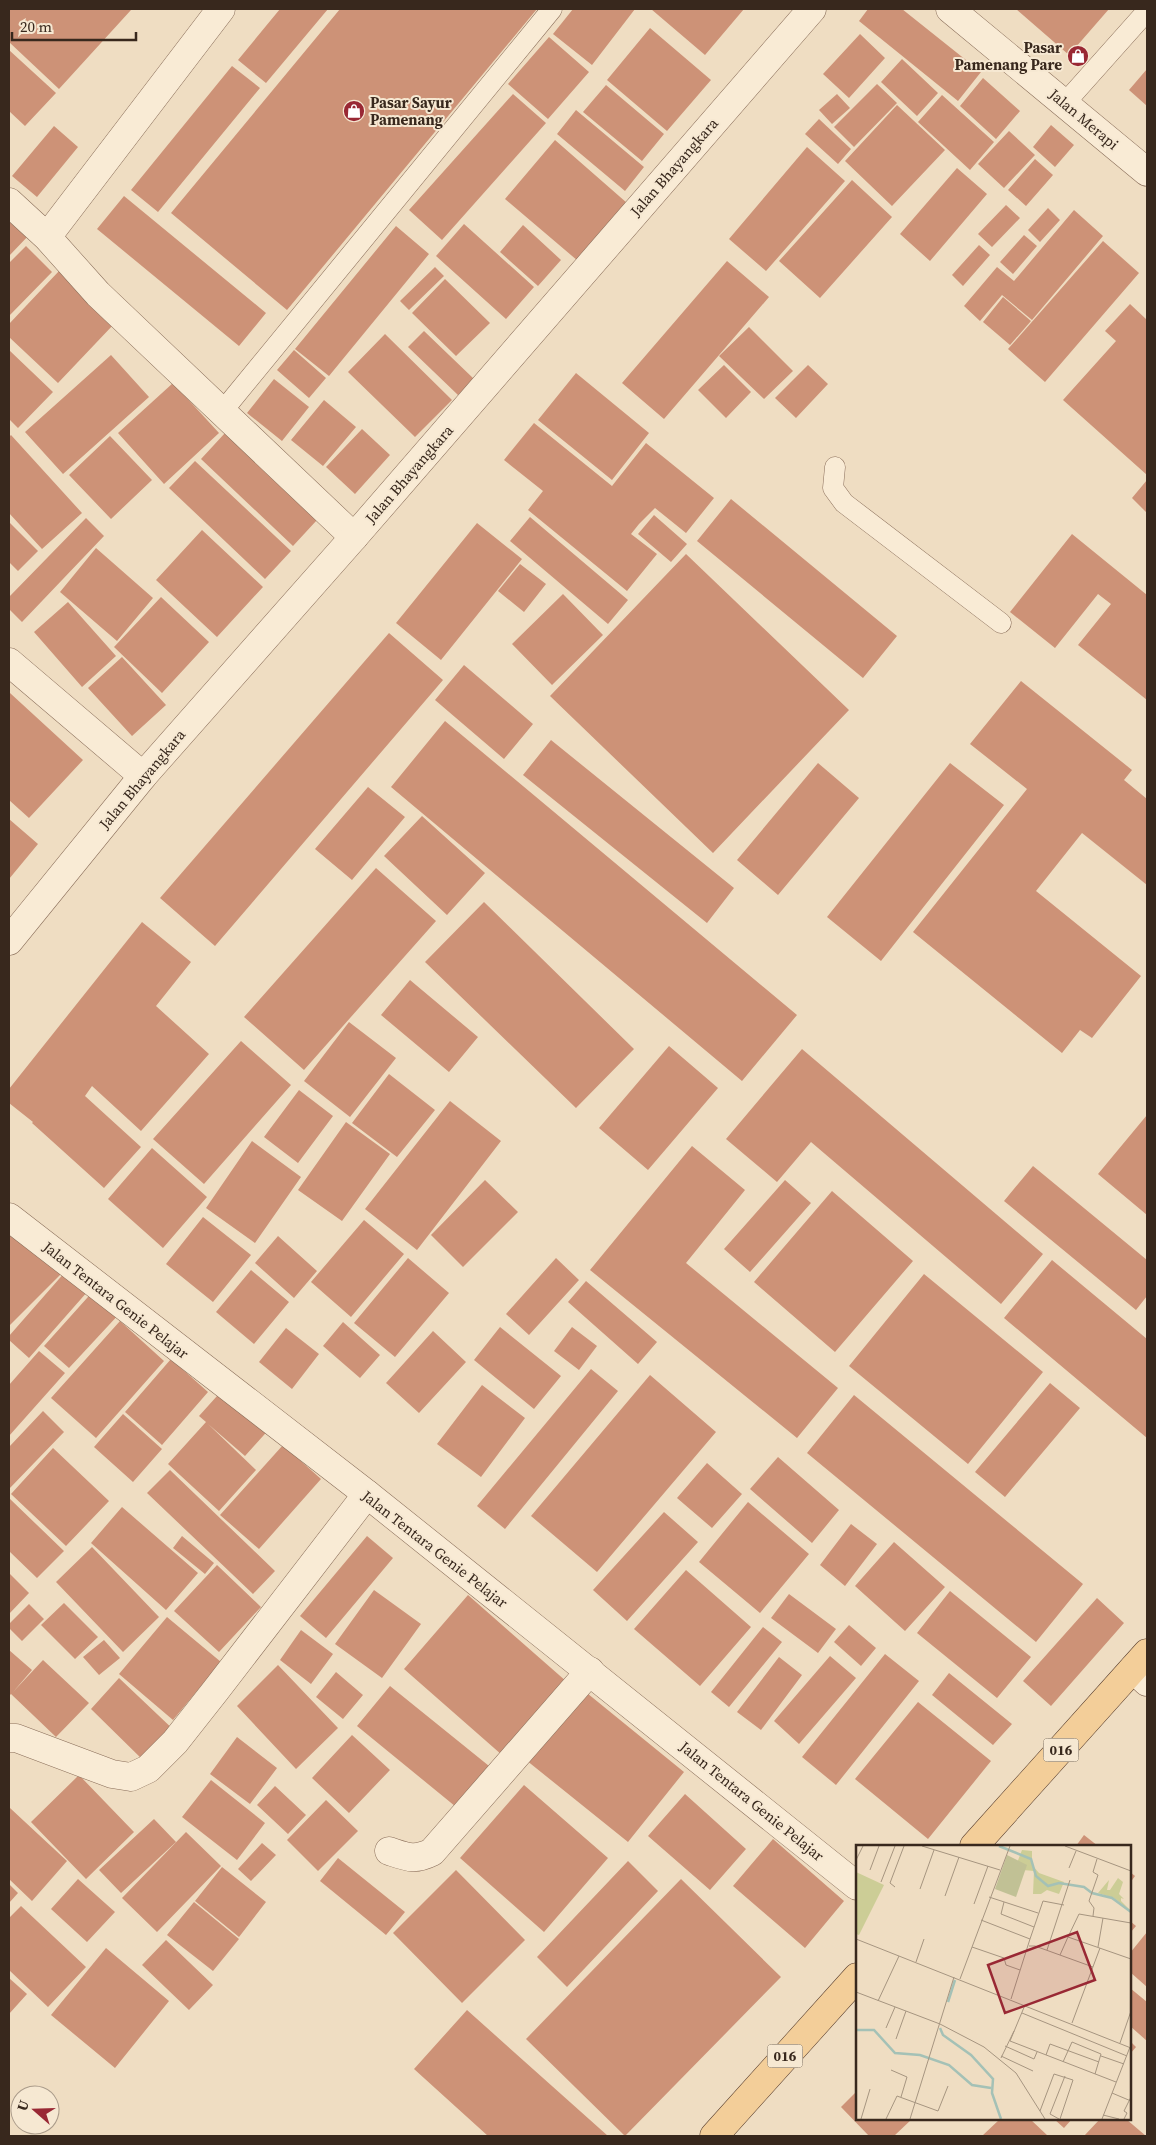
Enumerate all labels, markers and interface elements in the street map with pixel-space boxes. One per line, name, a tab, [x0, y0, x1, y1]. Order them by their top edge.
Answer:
scale bar	[12, 10, 136, 42]
text: 20 m	[20, 16, 52, 37]
place label: Pasar Pamenang Pare	[955, 37, 1062, 75]
shop icon: Pasar Pamenang Pare	[1066, 44, 1090, 68]
street label: Jalan Merapi	[1044, 83, 1123, 154]
place label: Pasar Sayur Pamenang	[370, 92, 452, 130]
shop icon: Pasar Sayur Pamenang	[342, 99, 366, 123]
street label: Jalan Bhayangkara	[625, 113, 723, 222]
street label: Jalan Bhayangkara	[360, 420, 458, 529]
street label: Jalan Bhayangkara	[93, 724, 190, 834]
street label: Jalan Tentara Genie Pelajar	[38, 1236, 194, 1364]
street label: Jalan Tentara Genie Pelajar	[357, 1485, 513, 1613]
street label: Jalan Tentara Genie Pelajar	[675, 1736, 829, 1866]
road number: 016	[1044, 1738, 1078, 1762]
inset map	[856, 1845, 1131, 2120]
road number: 016	[768, 2044, 802, 2068]
north arrow	[10, 2085, 60, 2135]
text: U	[12, 2097, 34, 2114]

